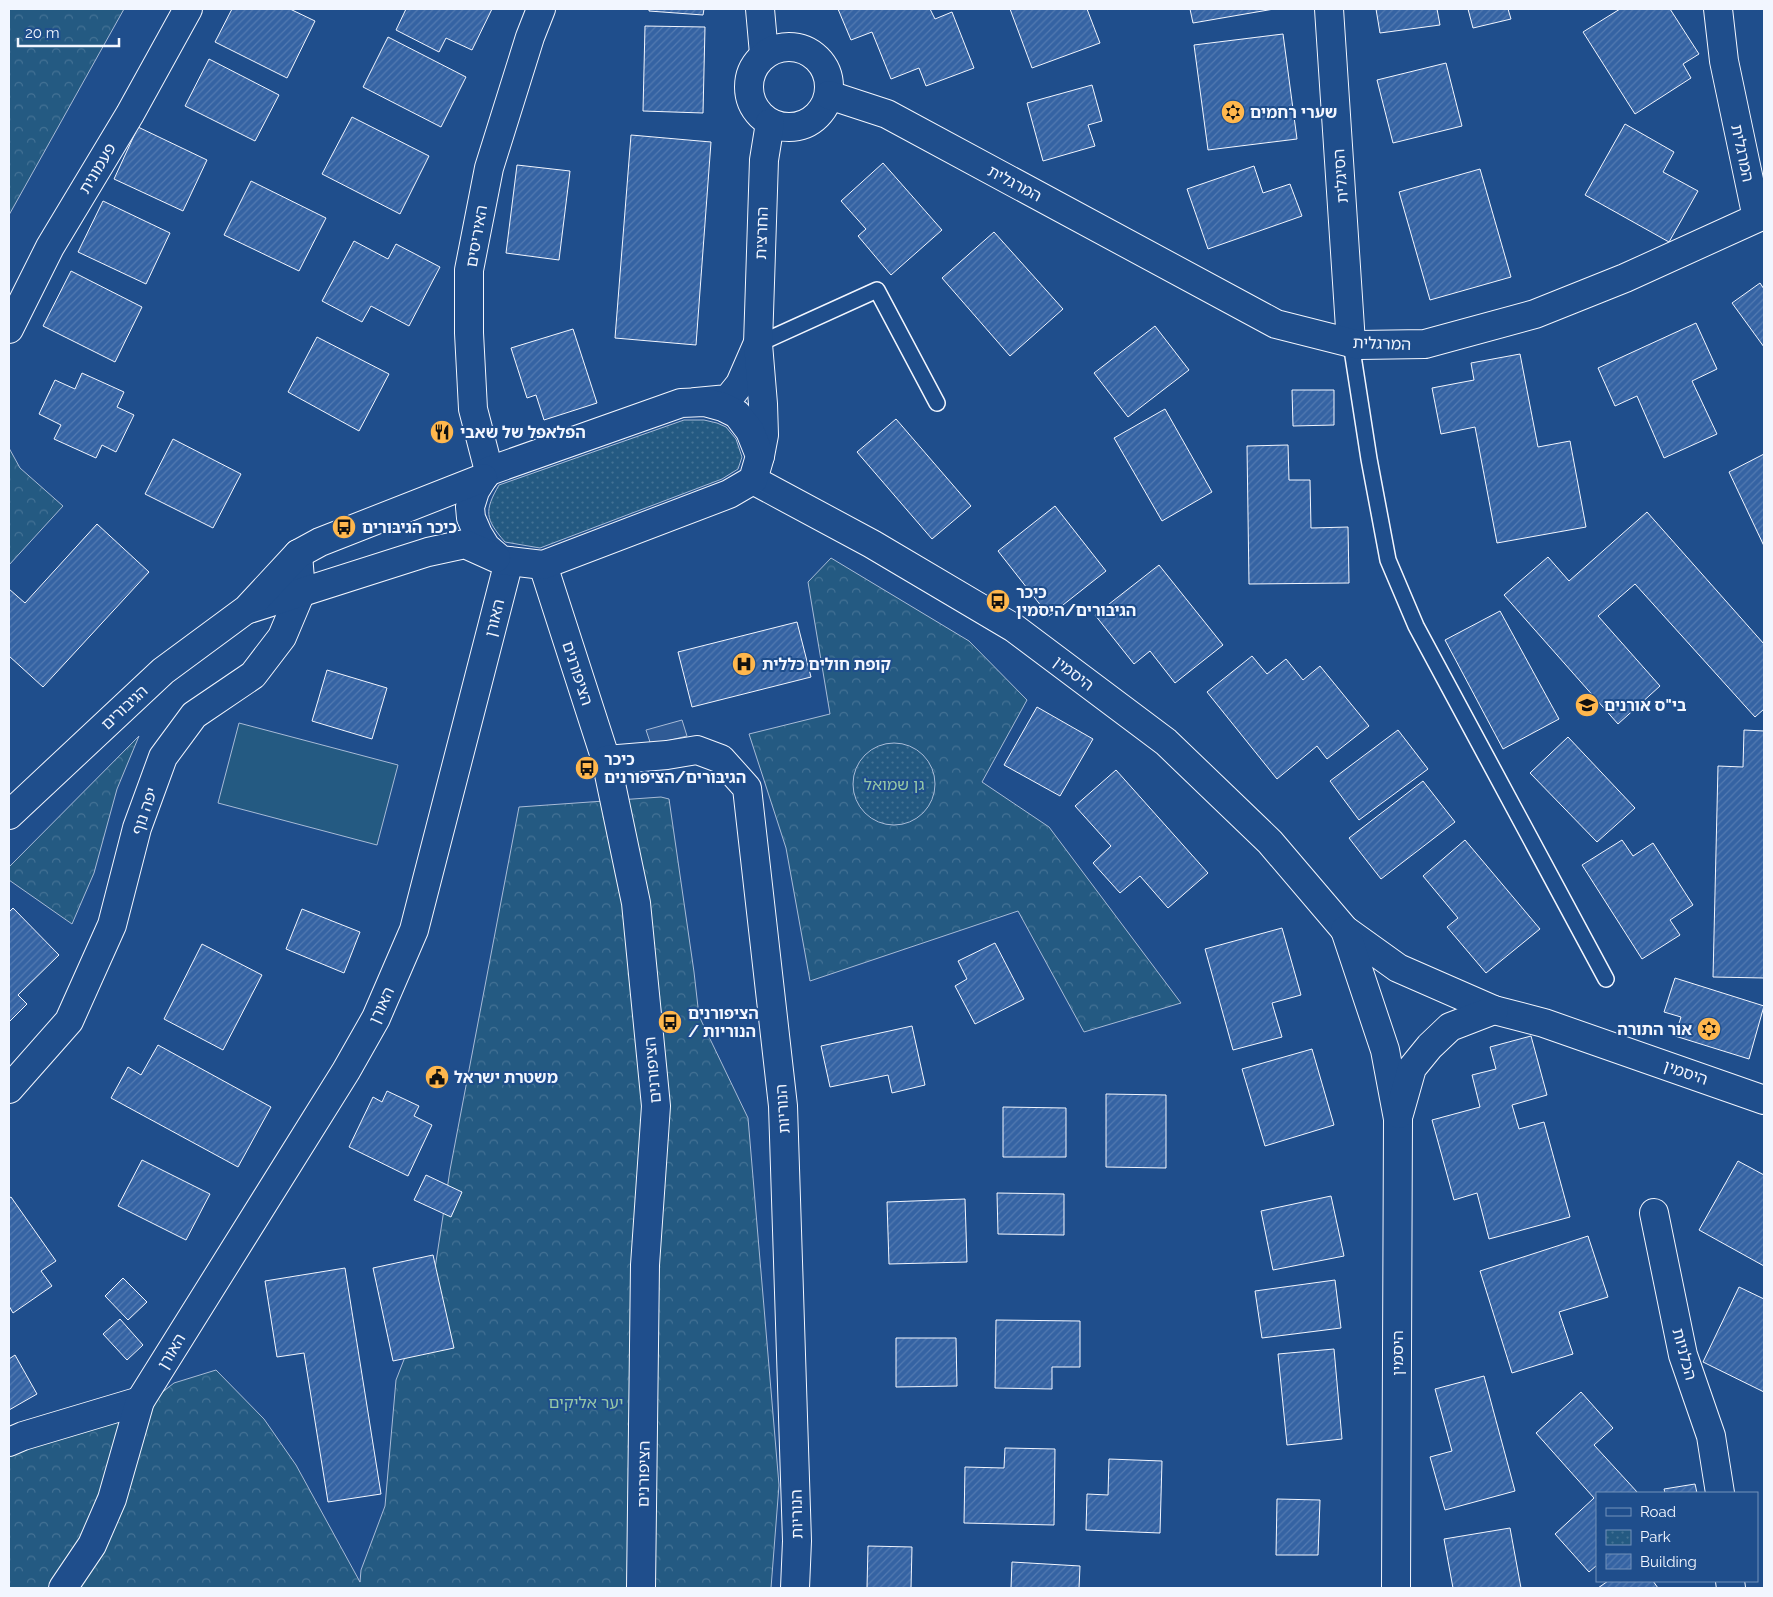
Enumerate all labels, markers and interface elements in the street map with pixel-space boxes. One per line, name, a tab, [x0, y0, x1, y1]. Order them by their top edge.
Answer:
scale bar	[18, 15, 119, 47]
text: 20 m	[25, 24, 60, 42]
synagogue icon: שערי רחמים	[1220, 99, 1246, 125]
place label: שערי רחמים	[1250, 103, 1337, 122]
street label: המרגלית	[1727, 123, 1758, 184]
street label: פעמונית	[75, 139, 120, 197]
street label: הסיגלית	[1329, 148, 1352, 204]
street label: המרגלית	[985, 161, 1045, 206]
street label: האיריסים	[462, 204, 491, 269]
street label: החרצית	[751, 206, 772, 260]
street label: המרגלית	[1352, 333, 1411, 354]
restaurant icon: הפלאפל של שאבי	[429, 419, 455, 445]
place label: הפלאפל של שאבי	[460, 423, 586, 442]
bus stop icon: כיכר הגיבורים	[331, 514, 357, 540]
place label: כיכר הגיבורים	[362, 518, 457, 537]
place label: כיכר הגיבורים/היסמין	[1016, 583, 1136, 620]
bus stop icon: כיכר הגיבורים/היסמין	[985, 588, 1011, 614]
street label: האורן	[481, 597, 508, 639]
street label: הציפורנים	[558, 639, 597, 708]
hospital icon: קופת חולים כללית	[731, 651, 757, 677]
street label: היסמין	[1050, 652, 1098, 695]
place label: קופת חולים כללית	[762, 655, 892, 674]
street label: הגיבורים	[97, 681, 151, 734]
school or university icon: בי"ס אורנים	[1574, 692, 1600, 718]
place label: בי"ס אורנים	[1604, 696, 1687, 715]
place label: כיכר הגיבורים/הציפורנים	[604, 750, 746, 787]
bus stop icon: כיכר הגיבורים/הציפורנים	[574, 755, 600, 781]
park label: גן שמואל	[864, 775, 924, 794]
street label: יפה נוף	[128, 785, 161, 837]
street label: האורן	[365, 984, 398, 1027]
place label: הציפורנים / הנוריות	[688, 1004, 759, 1041]
bus stop icon: הציפורנים / הנוריות	[657, 1009, 683, 1035]
synagogue icon: אור התורה	[1696, 1016, 1722, 1042]
place label: אור התורה	[1617, 1020, 1692, 1039]
street label: הציפורנים	[640, 1036, 665, 1104]
street label: היסמין	[1661, 1056, 1710, 1089]
public building icon: משטרת ישראל	[424, 1064, 450, 1090]
place label: משטרת ישראל	[454, 1068, 558, 1087]
street label: הנוריות	[771, 1084, 794, 1134]
street label: הכלניות	[1668, 1326, 1701, 1382]
street label: האורן	[153, 1330, 189, 1373]
street label: היסמין	[1388, 1330, 1407, 1376]
park label: יער אליקים	[549, 1393, 623, 1412]
street label: הציפורנים	[633, 1441, 654, 1507]
street label: הנוריות	[787, 1489, 806, 1539]
legend	[1596, 1492, 1758, 1582]
text: Road	[1640, 1503, 1676, 1521]
text: Park	[1640, 1528, 1671, 1546]
text: Building	[1640, 1553, 1697, 1571]

